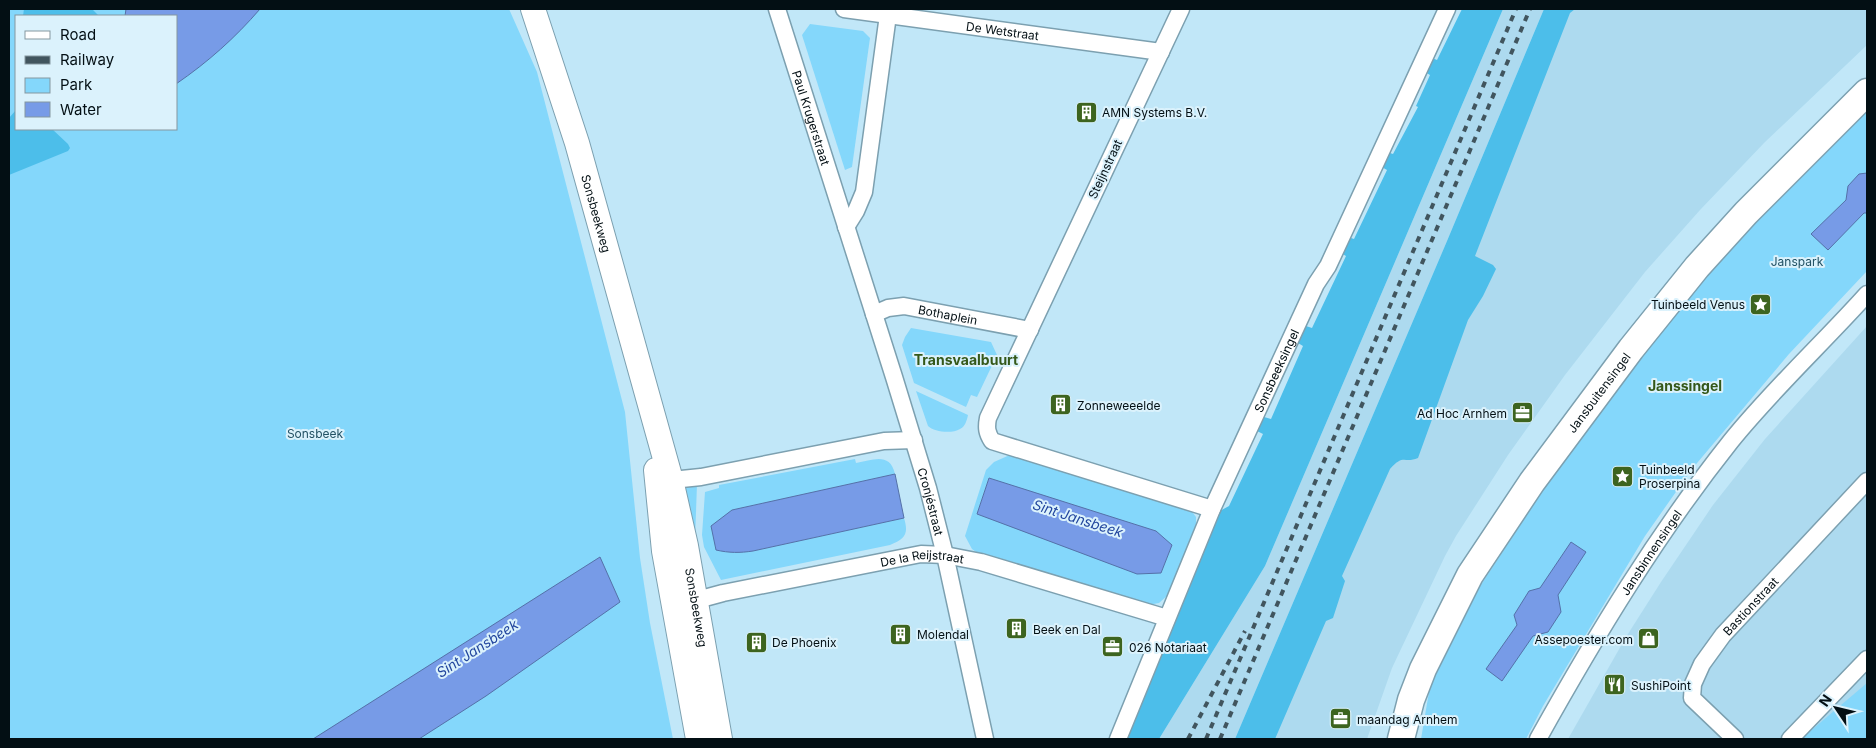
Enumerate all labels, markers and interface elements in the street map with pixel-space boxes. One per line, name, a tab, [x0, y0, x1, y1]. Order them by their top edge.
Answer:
legend	[15, 15, 178, 130]
street label: De Wetstraat	[965, 18, 1040, 43]
text: Road	[60, 25, 96, 44]
text: Railway	[60, 50, 115, 69]
street label: Paul Krugerstraat	[789, 68, 834, 167]
text: Park	[60, 75, 93, 94]
text: Water	[60, 100, 102, 119]
building icon: AMN Systems B.V.	[1074, 100, 1098, 124]
place label: AMN Systems B.V.	[1102, 105, 1207, 120]
street label: Steijnstraat	[1085, 137, 1125, 201]
street label: Sonsbeekweg	[579, 173, 615, 254]
park label: Janspark	[1771, 254, 1824, 269]
place icon: Tuinbeeld Venus	[1749, 292, 1773, 316]
place label: Tuinbeeld Venus	[1651, 297, 1745, 312]
street label: Bothaplein	[917, 301, 979, 327]
street label: Sonsbeeksingel	[1250, 327, 1302, 414]
street label: Jansbuitensingel	[1564, 349, 1633, 435]
district label: Transvaalbuurt	[914, 351, 1018, 368]
district label: Janssingel	[1648, 377, 1722, 394]
building icon: Zonneweeelde	[1049, 393, 1073, 417]
place label: Zonneweeelde	[1077, 398, 1161, 413]
office icon: Ad Hoc Arnhem	[1511, 401, 1535, 425]
place label: Ad Hoc Arnhem	[1417, 406, 1507, 421]
park label: Sonsbeek	[287, 426, 344, 441]
place label: Tuinbeeld Proserpina	[1639, 462, 1700, 491]
place icon: Tuinbeeld Proserpina	[1611, 464, 1635, 488]
street label: Cronjéstraat	[915, 466, 947, 537]
water label: Sint Jansbeek	[1031, 495, 1126, 541]
street label: Jansbinnensingel	[1617, 507, 1685, 598]
street label: De la Reijstraat	[879, 546, 965, 569]
street label: Sonsbeekweg	[682, 567, 711, 648]
street label: Bastionstraat	[1719, 574, 1781, 638]
water label: Sint Jansbeek	[433, 615, 521, 681]
building icon: Beek en Dal	[1005, 617, 1029, 641]
building icon: Molendal	[889, 622, 913, 646]
place label: Beek en Dal	[1033, 622, 1101, 637]
place label: Molendal	[917, 627, 969, 642]
shop icon: Assepoester.com	[1637, 627, 1661, 651]
building icon: De Phoenix	[744, 630, 768, 654]
place label: Assepoester.com	[1535, 632, 1633, 647]
place label: De Phoenix	[772, 635, 837, 650]
office icon: 026 Notariaat	[1101, 635, 1125, 659]
place label: 026 Notariaat	[1129, 640, 1207, 655]
restaurant icon: SushiPoint	[1603, 673, 1627, 697]
place label: SushiPoint	[1631, 678, 1691, 693]
north arrow	[1811, 683, 1861, 733]
text: N	[1815, 691, 1835, 710]
office icon: maandag Arnhem	[1329, 707, 1353, 731]
place label: maandag Arnhem	[1357, 712, 1458, 727]

